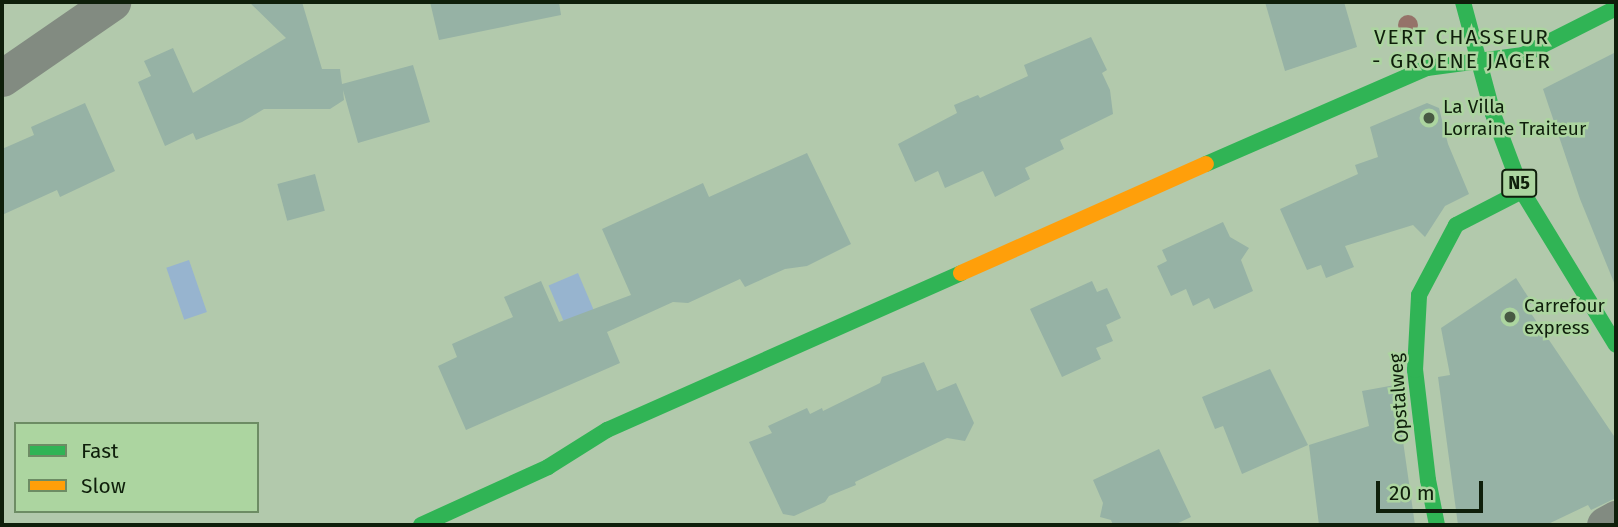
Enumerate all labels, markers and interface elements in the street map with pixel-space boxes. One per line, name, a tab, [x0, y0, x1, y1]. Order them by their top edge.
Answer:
district label: VERT CHASSEUR - GROENE JAGER	[1374, 24, 1550, 74]
place label: La Villa Lorraine Traiteur	[1443, 96, 1586, 140]
marker: La Villa Lorraine Traiteur	[1421, 110, 1437, 126]
road number: N5	[1500, 168, 1538, 198]
place label: Carrefour express	[1524, 295, 1605, 339]
marker: Carrefour express	[1502, 309, 1518, 325]
street label: Opstalweg	[1385, 353, 1413, 443]
legend	[14, 422, 259, 513]
text: Fast	[81, 438, 119, 464]
scale bar	[1380, 468, 1487, 512]
text: Slow	[81, 473, 126, 499]
text: 20 m	[1389, 480, 1435, 506]

